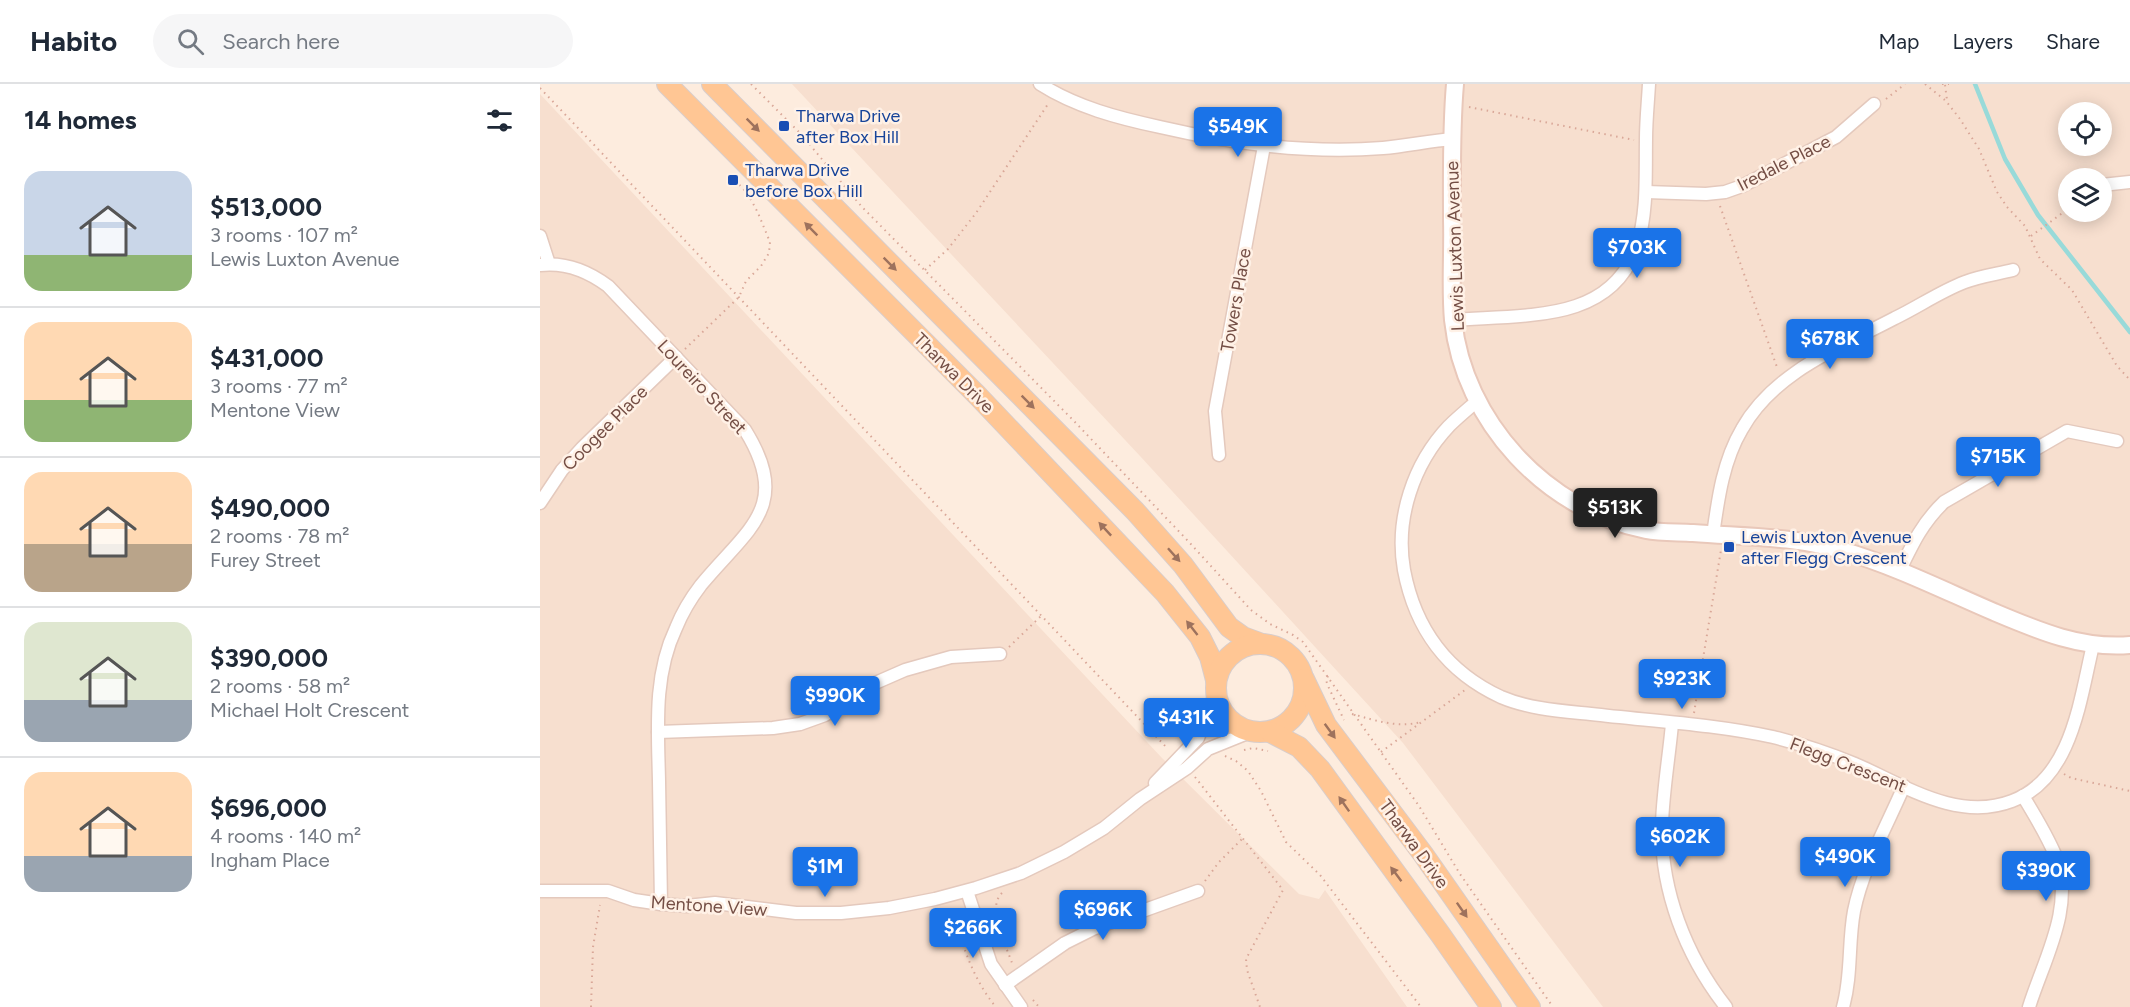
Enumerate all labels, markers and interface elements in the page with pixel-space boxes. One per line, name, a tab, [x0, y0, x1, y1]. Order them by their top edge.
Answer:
search box	[153, 14, 573, 68]
text: Habito	[30, 24, 117, 58]
icon: search	[174, 25, 207, 58]
text: Search here	[222, 28, 340, 55]
text: Map	[1879, 29, 1919, 54]
text: Layers	[1952, 29, 2013, 54]
text: Share	[2046, 29, 2100, 54]
map controls	[2058, 102, 2112, 222]
button: locate	[2058, 102, 2112, 156]
text: 14 homes	[24, 104, 137, 136]
icon: filters	[483, 104, 516, 137]
place label: Tharwa Drive after Box Hill	[796, 105, 901, 148]
pin: $549K	[1196, 107, 1280, 158]
text: $549K	[1208, 114, 1268, 138]
one-way arrow	[746, 118, 760, 133]
marker: Tharwa Drive after Box Hill	[777, 119, 791, 133]
street label: Iredale Place	[1734, 130, 1835, 196]
place label: Tharwa Drive before Box Hill	[745, 159, 863, 202]
street label: Lewis Luxton Avenue	[1441, 160, 1469, 332]
button: layers	[2058, 168, 2112, 222]
marker: Tharwa Drive before Box Hill	[726, 173, 740, 187]
text: $513,000	[210, 191, 322, 223]
icon: home	[72, 195, 144, 267]
one-way arrow	[805, 222, 819, 236]
text: 3 rooms · 107 m²	[210, 223, 358, 247]
pin: $703K	[1595, 228, 1679, 279]
text: $703K	[1607, 235, 1667, 259]
street label: Towers Place	[1216, 246, 1256, 354]
text: Lewis Luxton Avenue	[210, 247, 400, 271]
one-way arrow	[883, 256, 897, 270]
pin: $678K	[1788, 319, 1872, 370]
text: $678K	[1800, 326, 1860, 350]
street label: Tharwa Drive	[909, 328, 999, 418]
street label: Loureiro Street	[653, 335, 752, 439]
text: $431,000	[210, 342, 324, 374]
icon: home	[72, 346, 144, 418]
text: 3 rooms · 77 m²	[210, 374, 348, 398]
street label: Coogee Place	[558, 381, 652, 475]
one-way arrow	[1020, 395, 1034, 409]
text: Mentone View	[210, 398, 340, 422]
pin: $715K	[1956, 437, 2040, 488]
text: $715K	[1970, 444, 2026, 468]
pin: $513K	[1573, 488, 1657, 539]
text: $490,000	[210, 492, 330, 524]
text: $513K	[1587, 495, 1643, 519]
icon: home	[72, 496, 144, 568]
one-way arrow	[1099, 522, 1112, 537]
text: 2 rooms · 78 m²	[210, 524, 350, 548]
place label: Lewis Luxton Avenue after Flegg Crescent	[1741, 526, 1912, 569]
marker: Lewis Luxton Avenue after Flegg Crescent	[1722, 540, 1736, 554]
one-way arrow	[1167, 547, 1180, 562]
text: Furey Street	[210, 548, 321, 572]
one-way arrow	[1187, 620, 1199, 635]
text: $390,000	[210, 642, 328, 674]
icon: home	[72, 646, 144, 718]
pin: $923K	[1640, 659, 1724, 710]
text: $923K	[1653, 666, 1711, 690]
text: 2 rooms · 58 m²	[210, 674, 350, 698]
pin: $990K	[793, 676, 877, 727]
text: $990K	[805, 683, 865, 707]
text: Michael Holt Crescent	[210, 698, 409, 722]
pin: $431K	[1144, 698, 1228, 749]
text: $431K	[1158, 705, 1214, 729]
one-way arrow	[1324, 722, 1336, 738]
street label: Flegg Crescent	[1787, 733, 1909, 797]
text: $696,000	[210, 792, 327, 824]
street label: Tharwa Drive	[1374, 795, 1454, 893]
icon: home	[72, 796, 144, 868]
one-way arrow	[1339, 796, 1350, 812]
pin: $602K	[1638, 817, 1722, 868]
text: 4 rooms · 140 m²	[210, 824, 361, 848]
text: $602K	[1650, 824, 1710, 848]
pin: $490K	[1803, 837, 1887, 888]
text: $490K	[1814, 844, 1876, 868]
pin: $1M	[796, 847, 854, 898]
text: Ingham Place	[210, 848, 330, 872]
pin: $390K	[2004, 851, 2088, 902]
text: $1M	[807, 854, 843, 878]
text: $390K	[2016, 858, 2076, 882]
one-way arrow	[1389, 866, 1402, 882]
pin: $696K	[1061, 890, 1145, 941]
street label: Mentone View	[650, 891, 768, 921]
text: $696K	[1073, 897, 1133, 921]
one-way arrow	[1456, 902, 1467, 918]
pin: $266K	[931, 908, 1015, 959]
text: $266K	[943, 915, 1003, 939]

